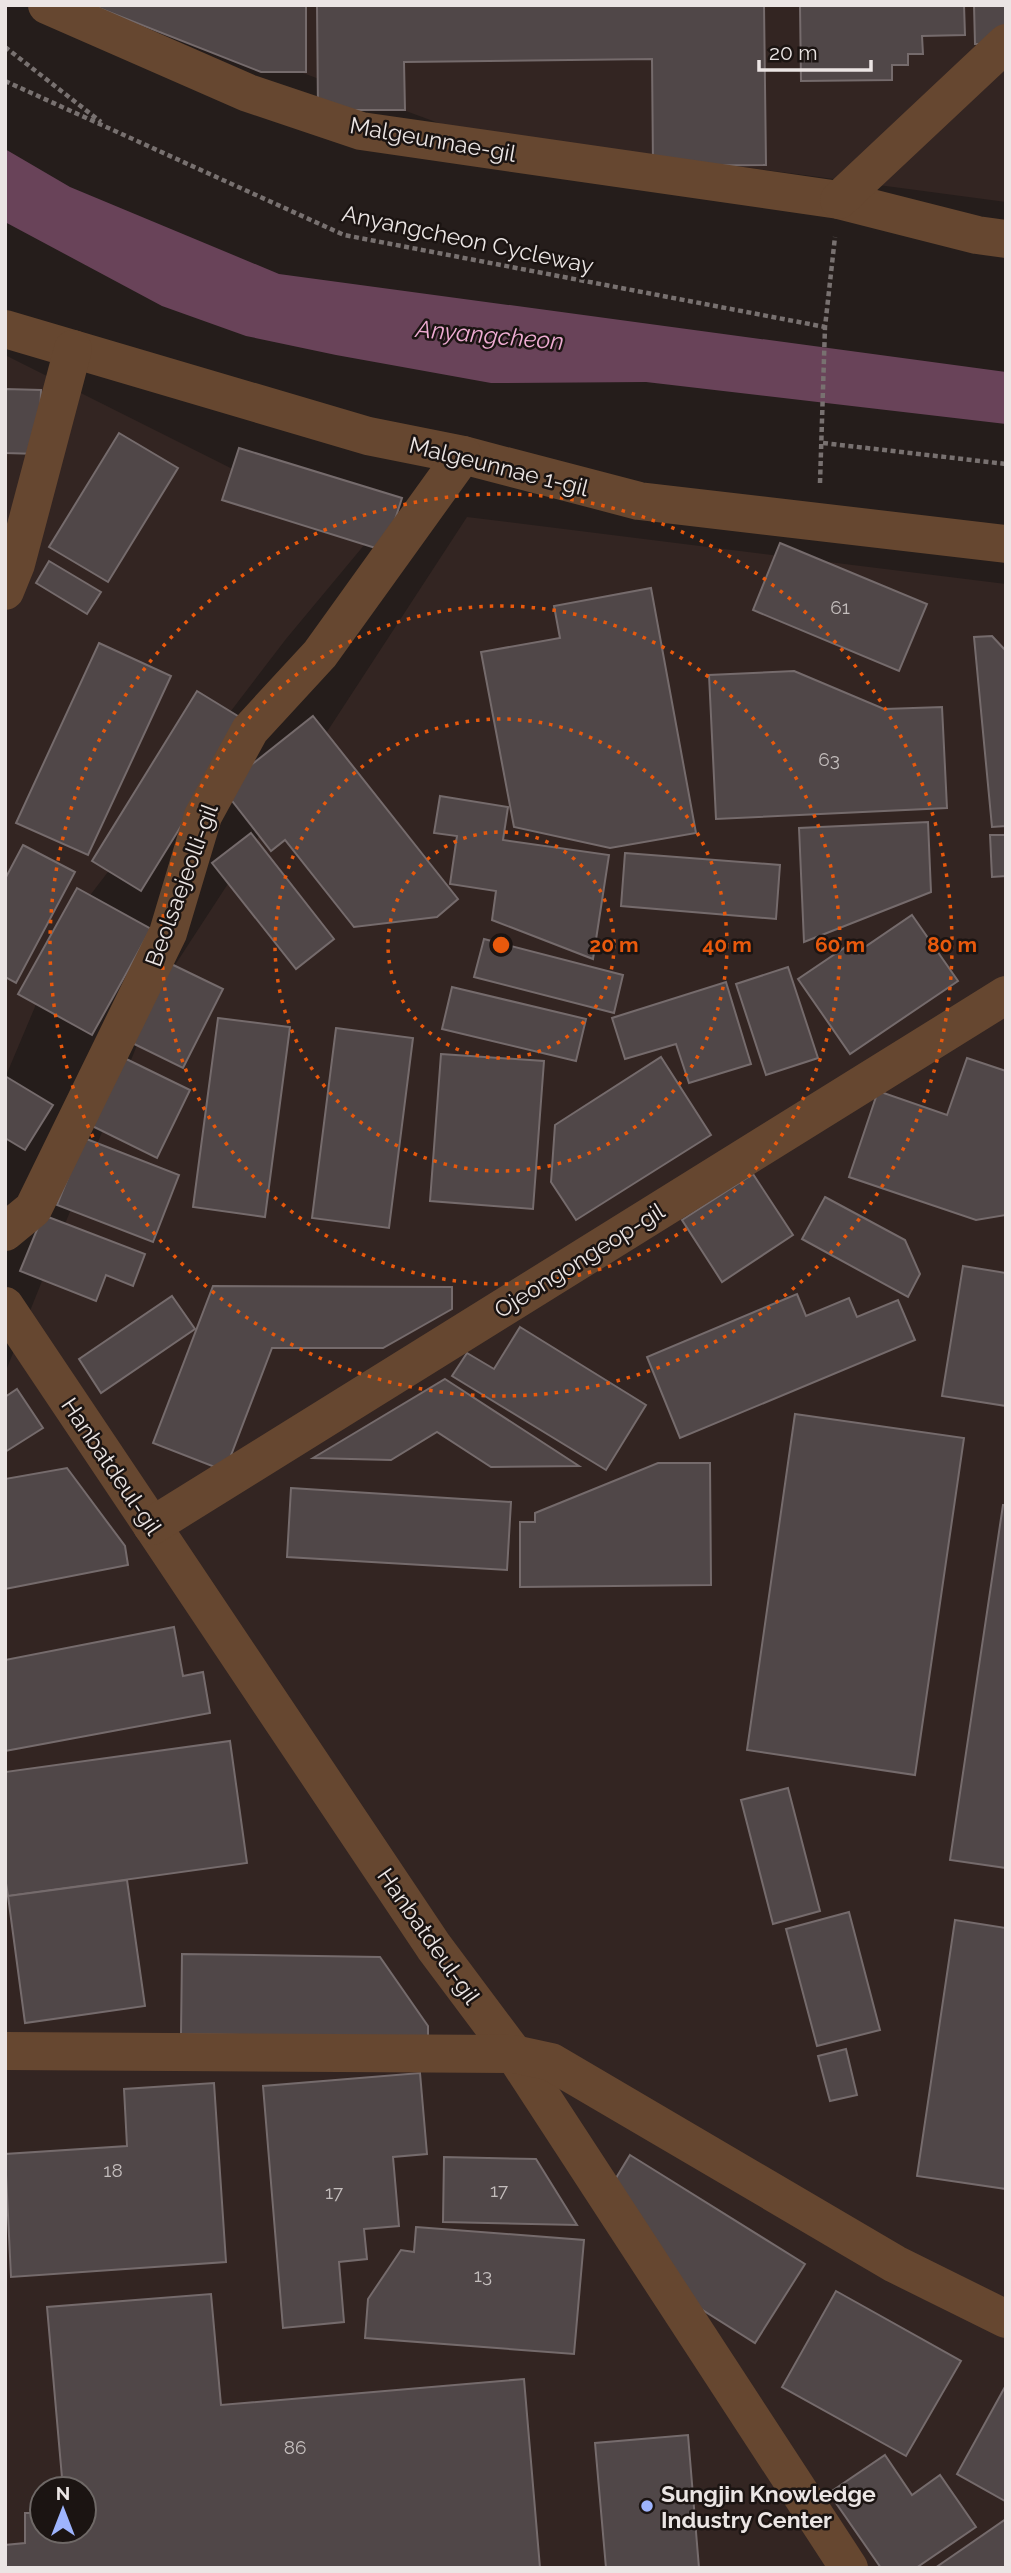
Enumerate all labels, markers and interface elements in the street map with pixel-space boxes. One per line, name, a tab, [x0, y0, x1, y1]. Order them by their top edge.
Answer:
scale bar	[759, 28, 871, 72]
text: 20 m	[769, 40, 817, 65]
street label: Malgeunnae-gil	[348, 111, 519, 167]
street label: Anyangcheon Cycleway	[340, 199, 596, 279]
water label: Anyangcheon	[413, 314, 565, 356]
street label: Malgeunnae 1-gil	[407, 431, 592, 502]
house number: 61	[830, 596, 850, 618]
house number: 63	[818, 748, 840, 770]
street label: Beolsaejeolli-gil	[139, 799, 223, 970]
text: 20 m	[589, 932, 639, 957]
text: 40 m	[702, 932, 752, 957]
text: 60 m	[815, 932, 865, 957]
text: 80 m	[927, 932, 977, 957]
centre of rings	[489, 933, 513, 957]
street label: Ojeongongeop-gil	[489, 1196, 670, 1323]
street label: Hanbatdeul-gil	[56, 1392, 168, 1540]
street label: Hanbatdeul-gil	[372, 1863, 486, 2010]
house number: 18	[103, 2159, 123, 2181]
house number: 17	[490, 2179, 508, 2201]
house number: 17	[325, 2181, 343, 2203]
house number: 13	[474, 2264, 492, 2286]
house number: 86	[284, 2436, 306, 2458]
north arrow	[28, 2475, 98, 2545]
place label: Sungjin Knowledge Industry Center	[661, 2480, 876, 2533]
text: N	[56, 2482, 70, 2504]
marker: Sungjin Knowledge Industry Center	[639, 2498, 655, 2514]

